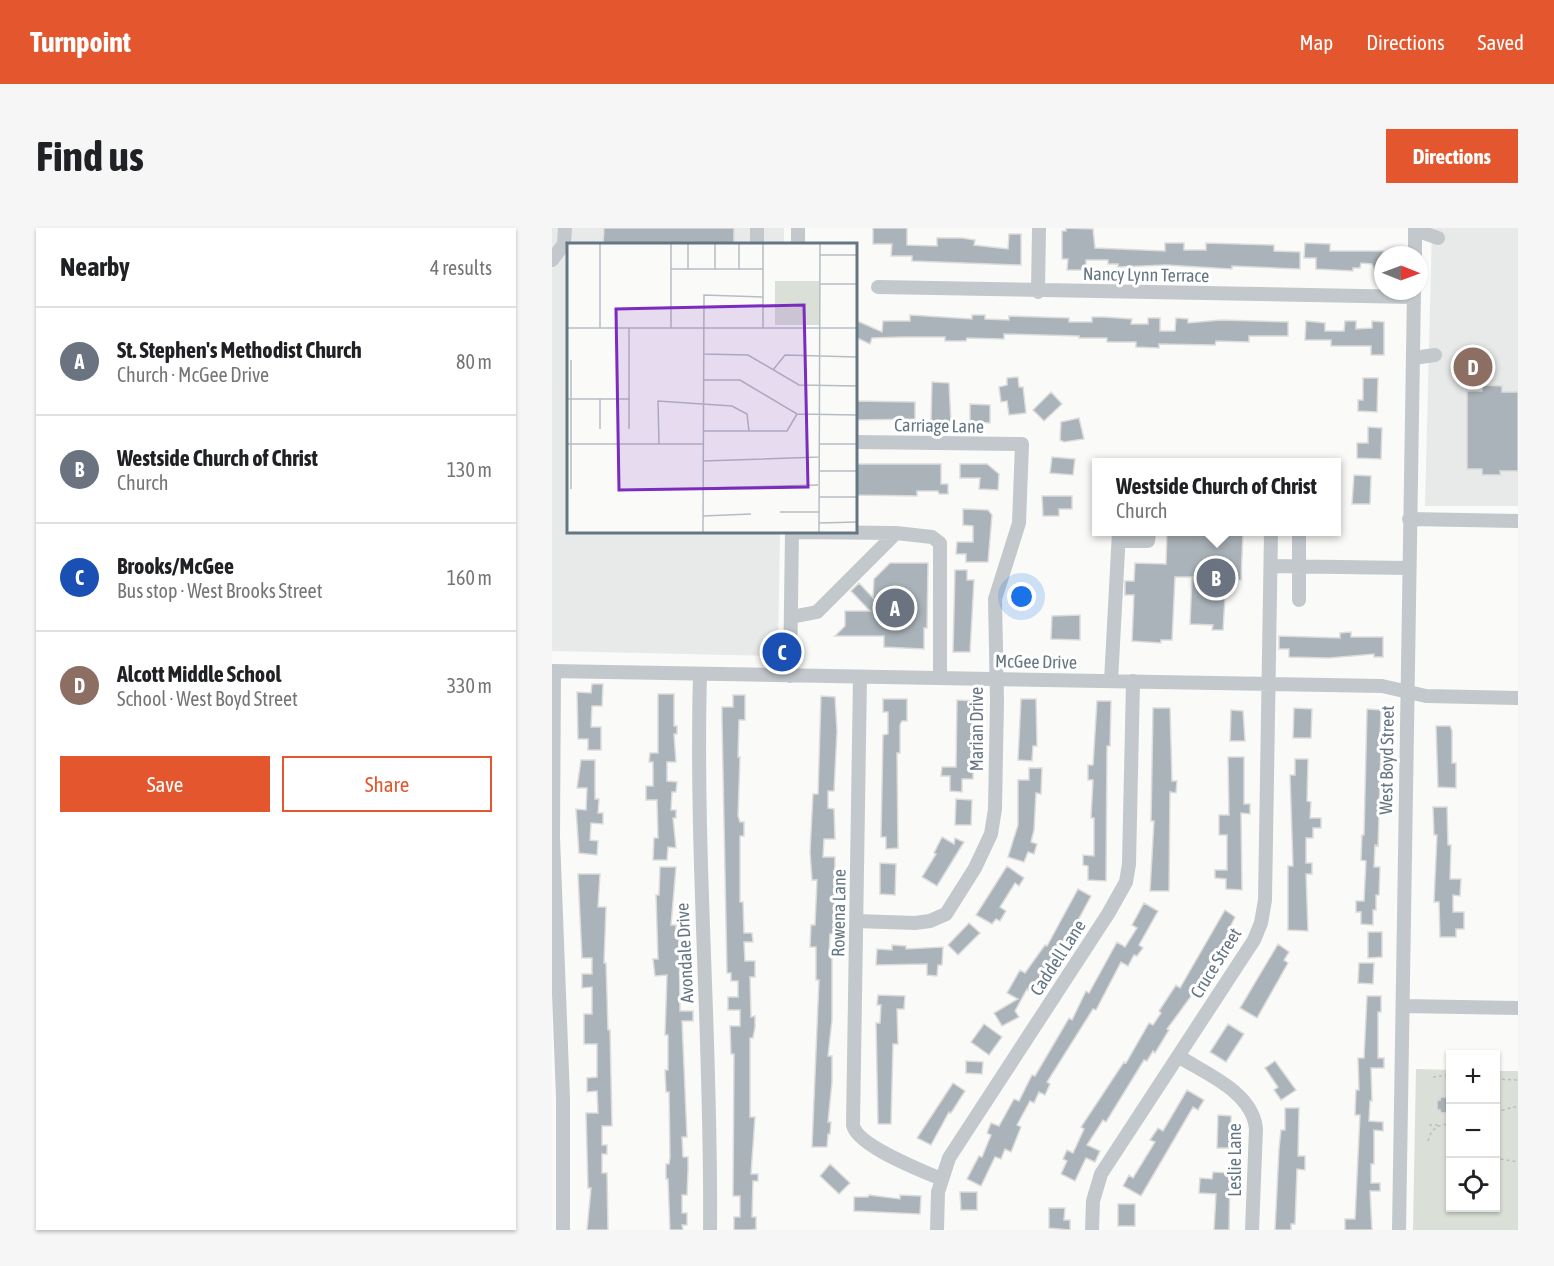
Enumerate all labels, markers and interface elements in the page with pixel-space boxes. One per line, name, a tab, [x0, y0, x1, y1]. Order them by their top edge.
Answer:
text: Turnpoint	[30, 26, 131, 58]
text: Map	[1299, 30, 1333, 54]
text: Directions	[1366, 30, 1445, 54]
text: Saved	[1478, 30, 1524, 54]
button: Directions	[1386, 129, 1518, 183]
text: Find us	[36, 132, 144, 180]
inset map	[567, 243, 856, 532]
north arrow	[1374, 246, 1428, 300]
text: Nearby	[60, 252, 130, 282]
text: 4 results	[430, 256, 492, 279]
street label: Nancy Lynn Terrace	[1083, 263, 1209, 286]
text: St. Stephen's Methodist Church	[117, 337, 362, 363]
pin: D	[1454, 344, 1492, 390]
text: A	[75, 350, 84, 373]
text: 80 m	[456, 350, 492, 373]
text: Church · McGee Drive	[117, 363, 269, 386]
street label: Carriage Lane	[894, 414, 984, 437]
text: Westside Church of Christ	[117, 445, 318, 471]
text: B	[75, 458, 84, 481]
text: 130 m	[447, 458, 492, 481]
popup	[1092, 458, 1341, 536]
text: Church	[117, 471, 168, 494]
text: Westside Church of Christ	[1116, 473, 1317, 499]
text: Church	[1116, 499, 1167, 522]
text: Brooks/McGee	[117, 553, 234, 579]
pin: B	[1196, 556, 1236, 600]
text: C	[75, 566, 84, 589]
text: 160 m	[447, 566, 492, 589]
text: Bus stop · West Brooks Street	[117, 579, 322, 602]
your location	[1007, 582, 1036, 611]
pin: A	[876, 586, 914, 631]
pin: C	[762, 630, 802, 674]
street label: McGee Drive	[995, 650, 1077, 673]
text: Alcott Middle School	[117, 661, 281, 687]
text: D	[74, 674, 85, 697]
text: 330 m	[447, 674, 492, 697]
text: School · West Boyd Street	[117, 687, 298, 710]
street label: Marian Drive	[966, 687, 987, 771]
street label: West Boyd Street	[1375, 705, 1398, 815]
button: Save	[60, 756, 270, 812]
button: Share	[282, 756, 492, 812]
street label: Rowena Lane	[827, 869, 850, 957]
street label: Avondale Drive	[671, 902, 698, 1004]
street label: Caddell Lane	[1025, 916, 1090, 999]
street label: Cruce Street	[1186, 924, 1245, 1002]
map controls	[1446, 1050, 1500, 1212]
button: +	[1446, 1050, 1500, 1104]
button: −	[1446, 1104, 1500, 1158]
street label: Leslie Lane	[1224, 1123, 1245, 1197]
button: locate	[1446, 1158, 1500, 1212]

